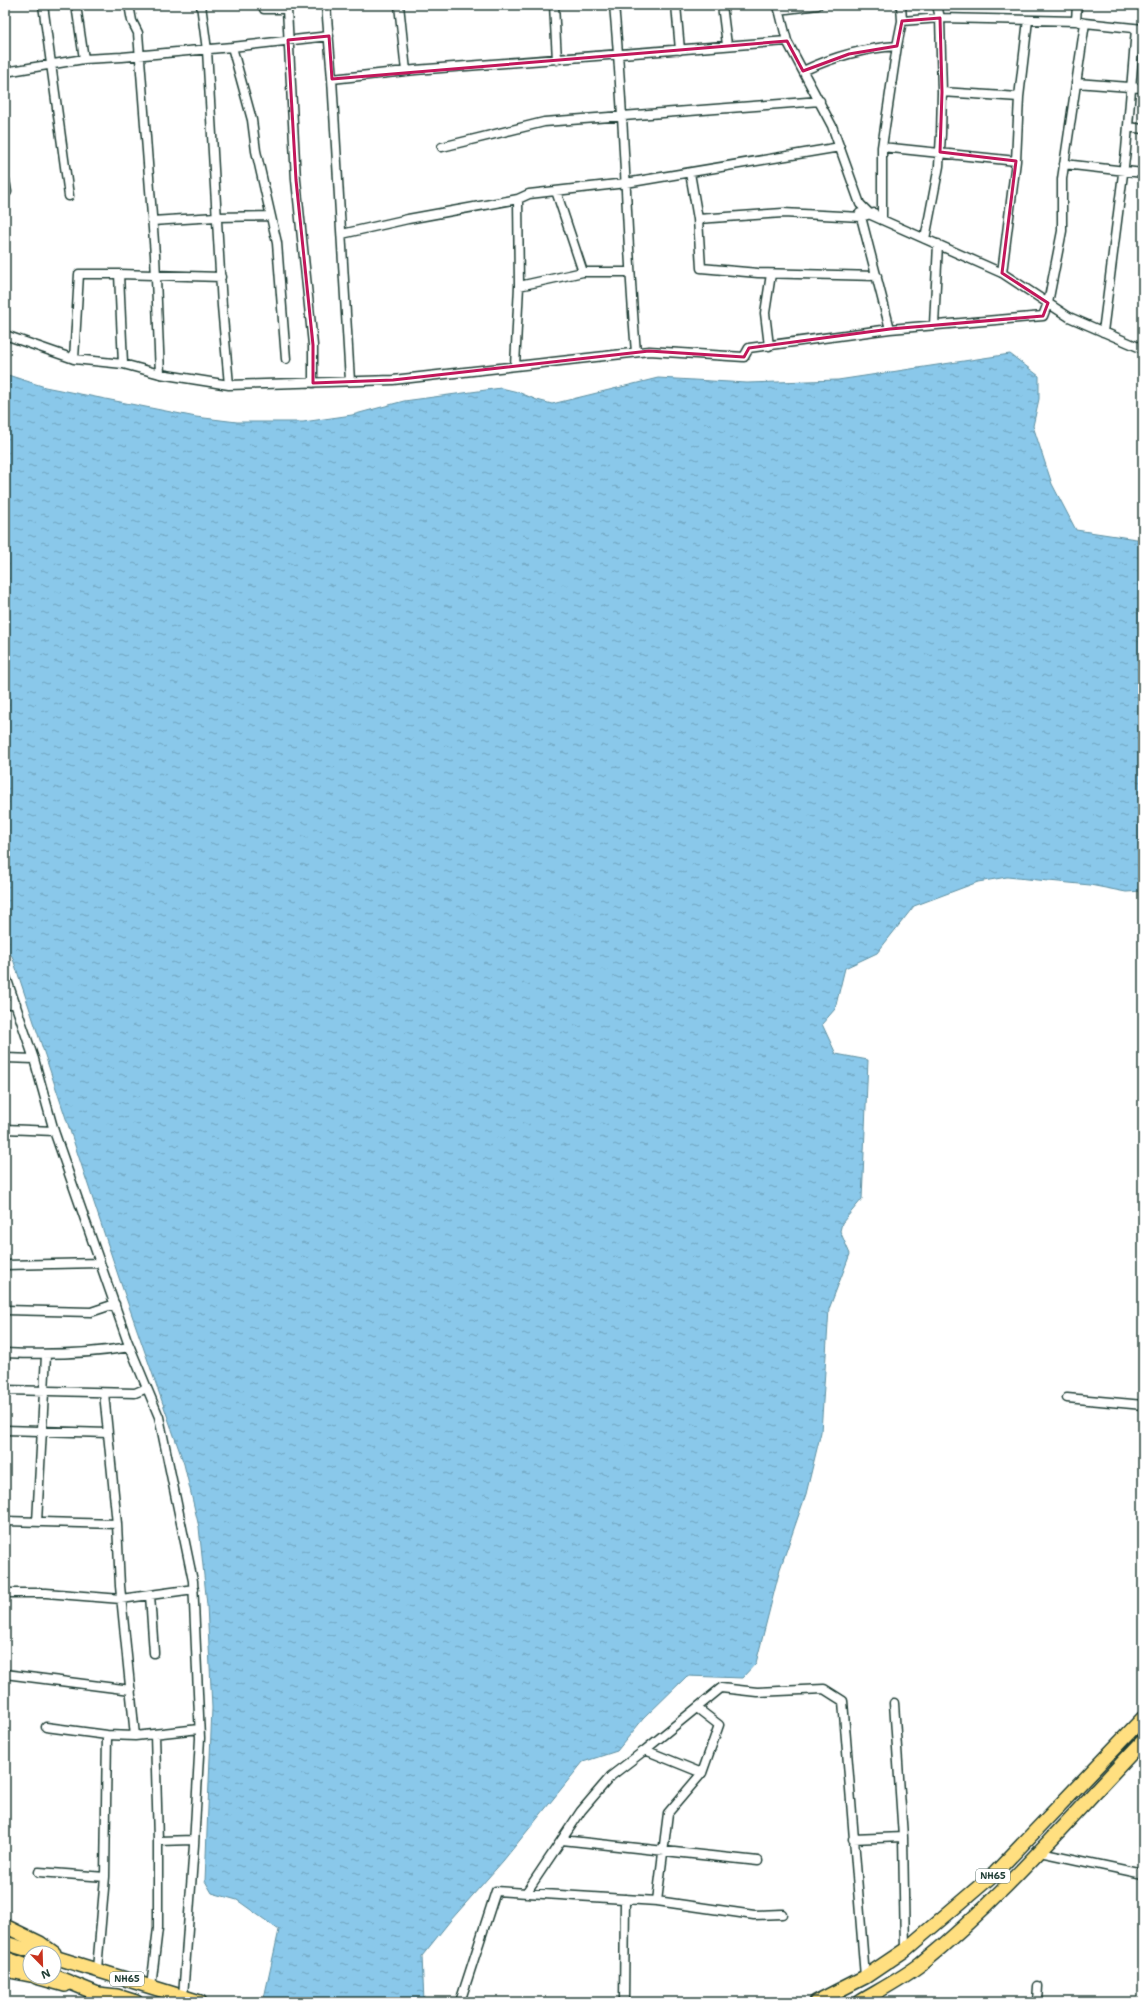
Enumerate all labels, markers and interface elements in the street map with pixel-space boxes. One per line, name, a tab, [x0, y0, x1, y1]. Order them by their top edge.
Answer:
road number: NH65	[976, 1869, 1010, 1883]
north arrow	[22, 1945, 62, 1985]
text: N	[39, 1965, 53, 1982]
road number: NH65	[110, 1972, 144, 1986]

